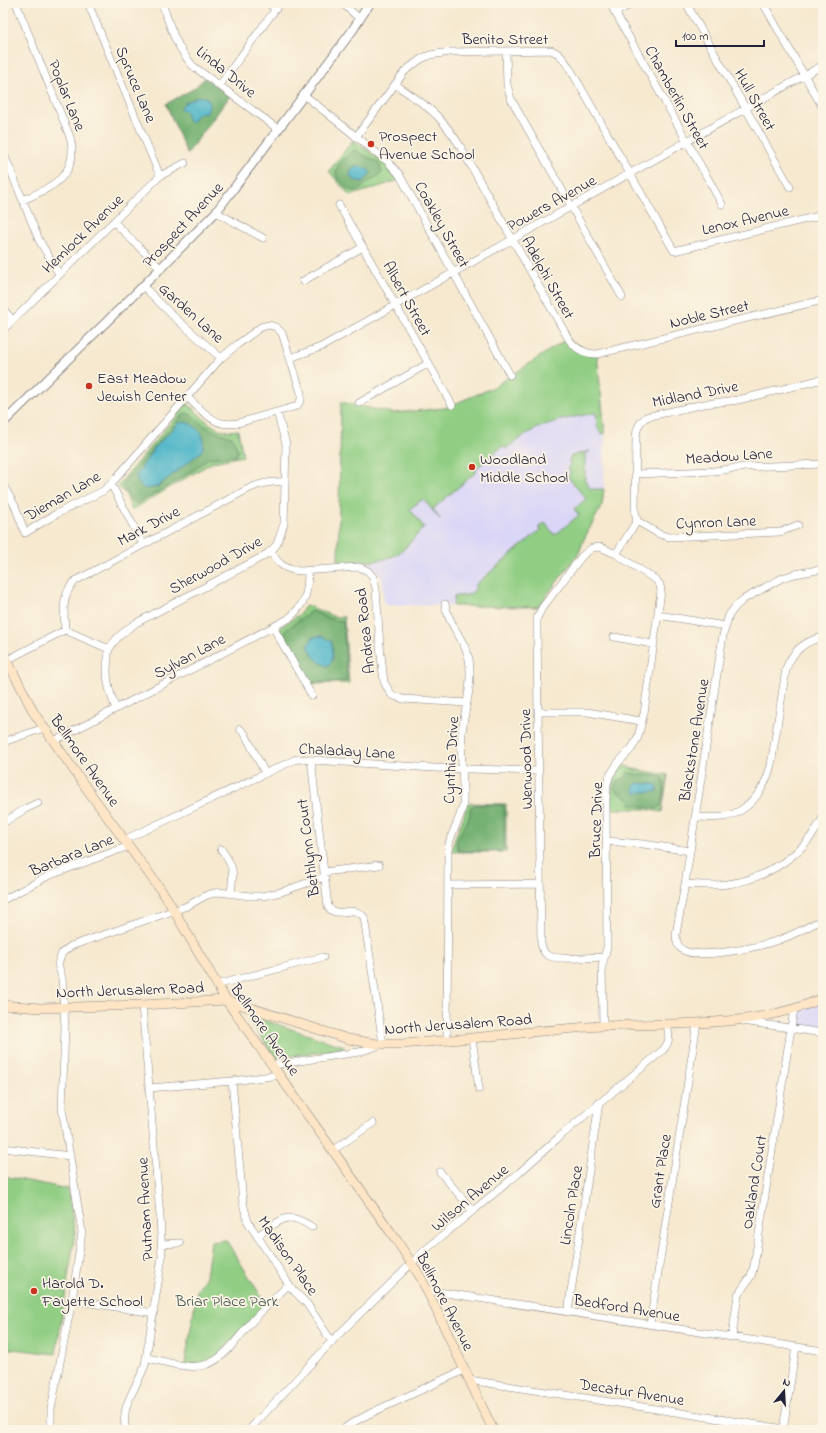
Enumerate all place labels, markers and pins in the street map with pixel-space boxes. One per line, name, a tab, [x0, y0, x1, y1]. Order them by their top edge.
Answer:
place label: Prospect Avenue School	[379, 125, 475, 167]
marker: Prospect Avenue School	[366, 139, 376, 149]
place label: East Meadow Jewish Center	[97, 367, 186, 409]
marker: East Meadow Jewish Center	[84, 381, 94, 391]
place label: Woodland Middle School	[480, 448, 569, 490]
marker: Woodland Middle School	[467, 462, 477, 472]
place label: Harold D. Fayette School	[41, 1272, 143, 1314]
marker: Harold D. Fayette School	[29, 1286, 39, 1296]

